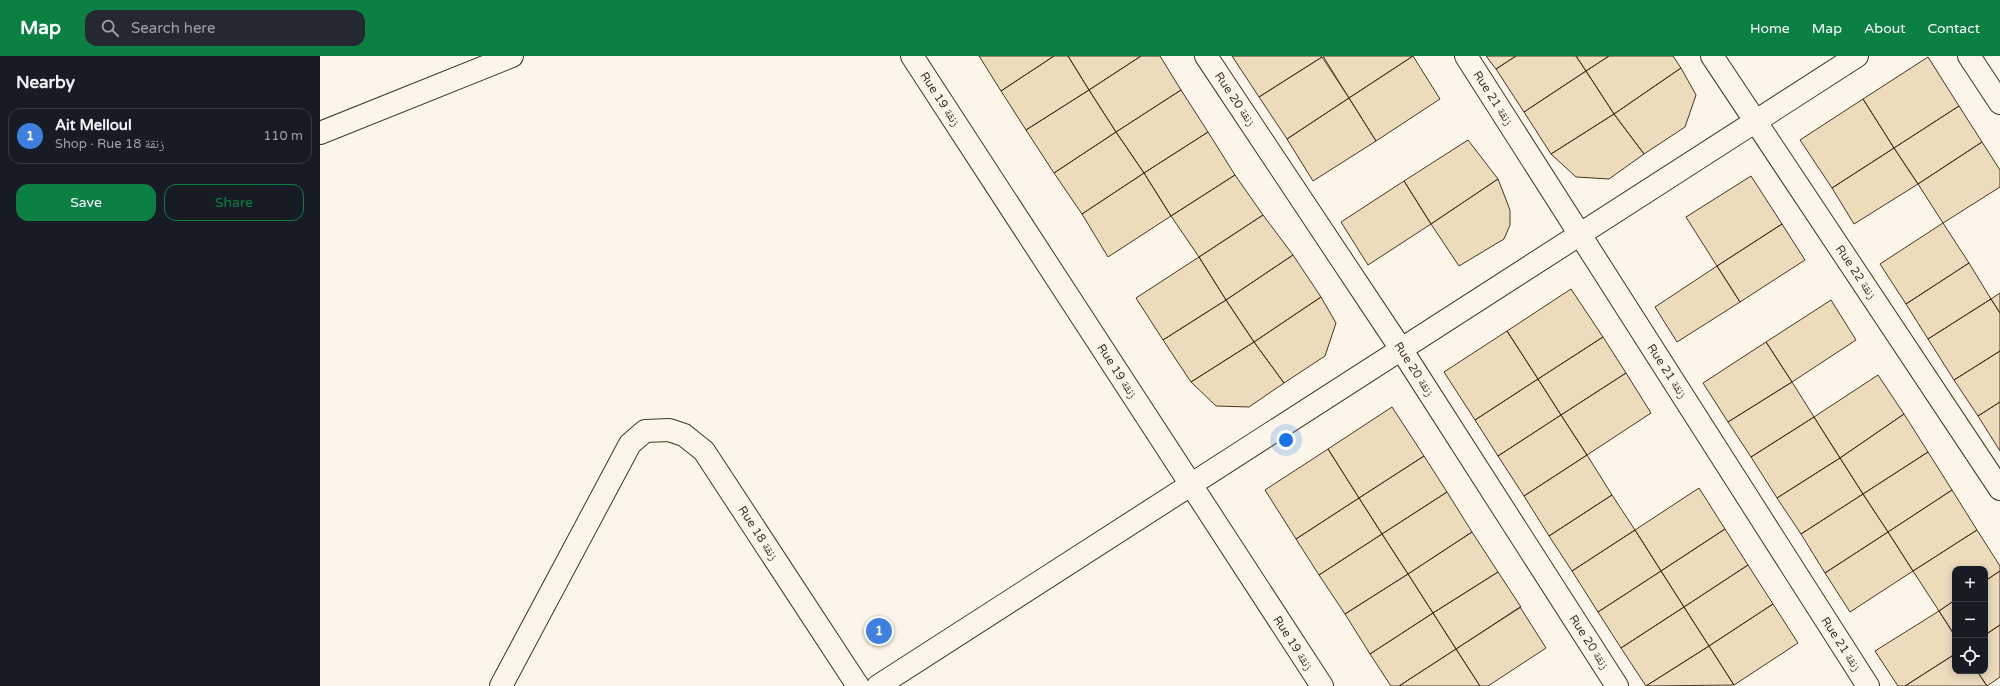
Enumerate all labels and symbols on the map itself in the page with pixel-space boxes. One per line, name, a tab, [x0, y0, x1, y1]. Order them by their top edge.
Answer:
street label: Rue 21 زنقة	[1470, 68, 1516, 128]
street label: Rue 19 زنقة	[917, 69, 963, 129]
street label: Rue 20 زنقة	[1212, 69, 1258, 129]
street label: Rue 22 زنقة	[1833, 242, 1879, 302]
street label: Rue 20 زنقة	[1391, 339, 1437, 399]
street label: Rue 19 زنقة	[1094, 341, 1140, 401]
street label: Rue 21 زنقة	[1644, 341, 1690, 401]
your location	[1276, 430, 1296, 450]
street label: Rue 18 زنقة	[735, 503, 781, 563]
street label: Rue 20 زنقة	[1566, 612, 1612, 672]
street label: Rue 19 زنقة	[1270, 613, 1316, 673]
street label: Rue 21 زنقة	[1818, 614, 1864, 674]
pin: 1	[866, 616, 892, 646]

